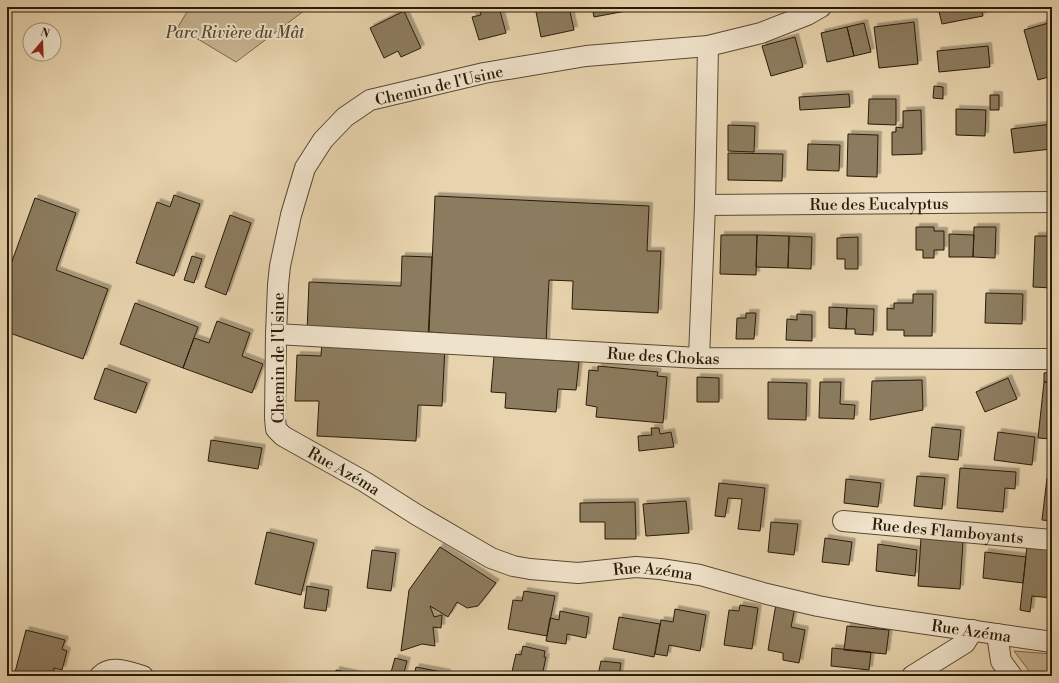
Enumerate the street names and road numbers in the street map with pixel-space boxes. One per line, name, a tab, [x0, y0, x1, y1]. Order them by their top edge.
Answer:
street label: Chemin de l'Usine	[373, 61, 505, 110]
street label: Rue des Eucalyptus	[809, 194, 949, 215]
street label: Chemin de l'Usine	[269, 292, 289, 424]
street label: Rue des Chokas	[607, 344, 720, 369]
street label: Rue Azéma	[304, 443, 385, 501]
street label: Rue des Flamboyants	[871, 515, 1024, 548]
street label: Rue Azéma	[612, 558, 695, 585]
street label: Rue Azéma	[930, 616, 1013, 647]

